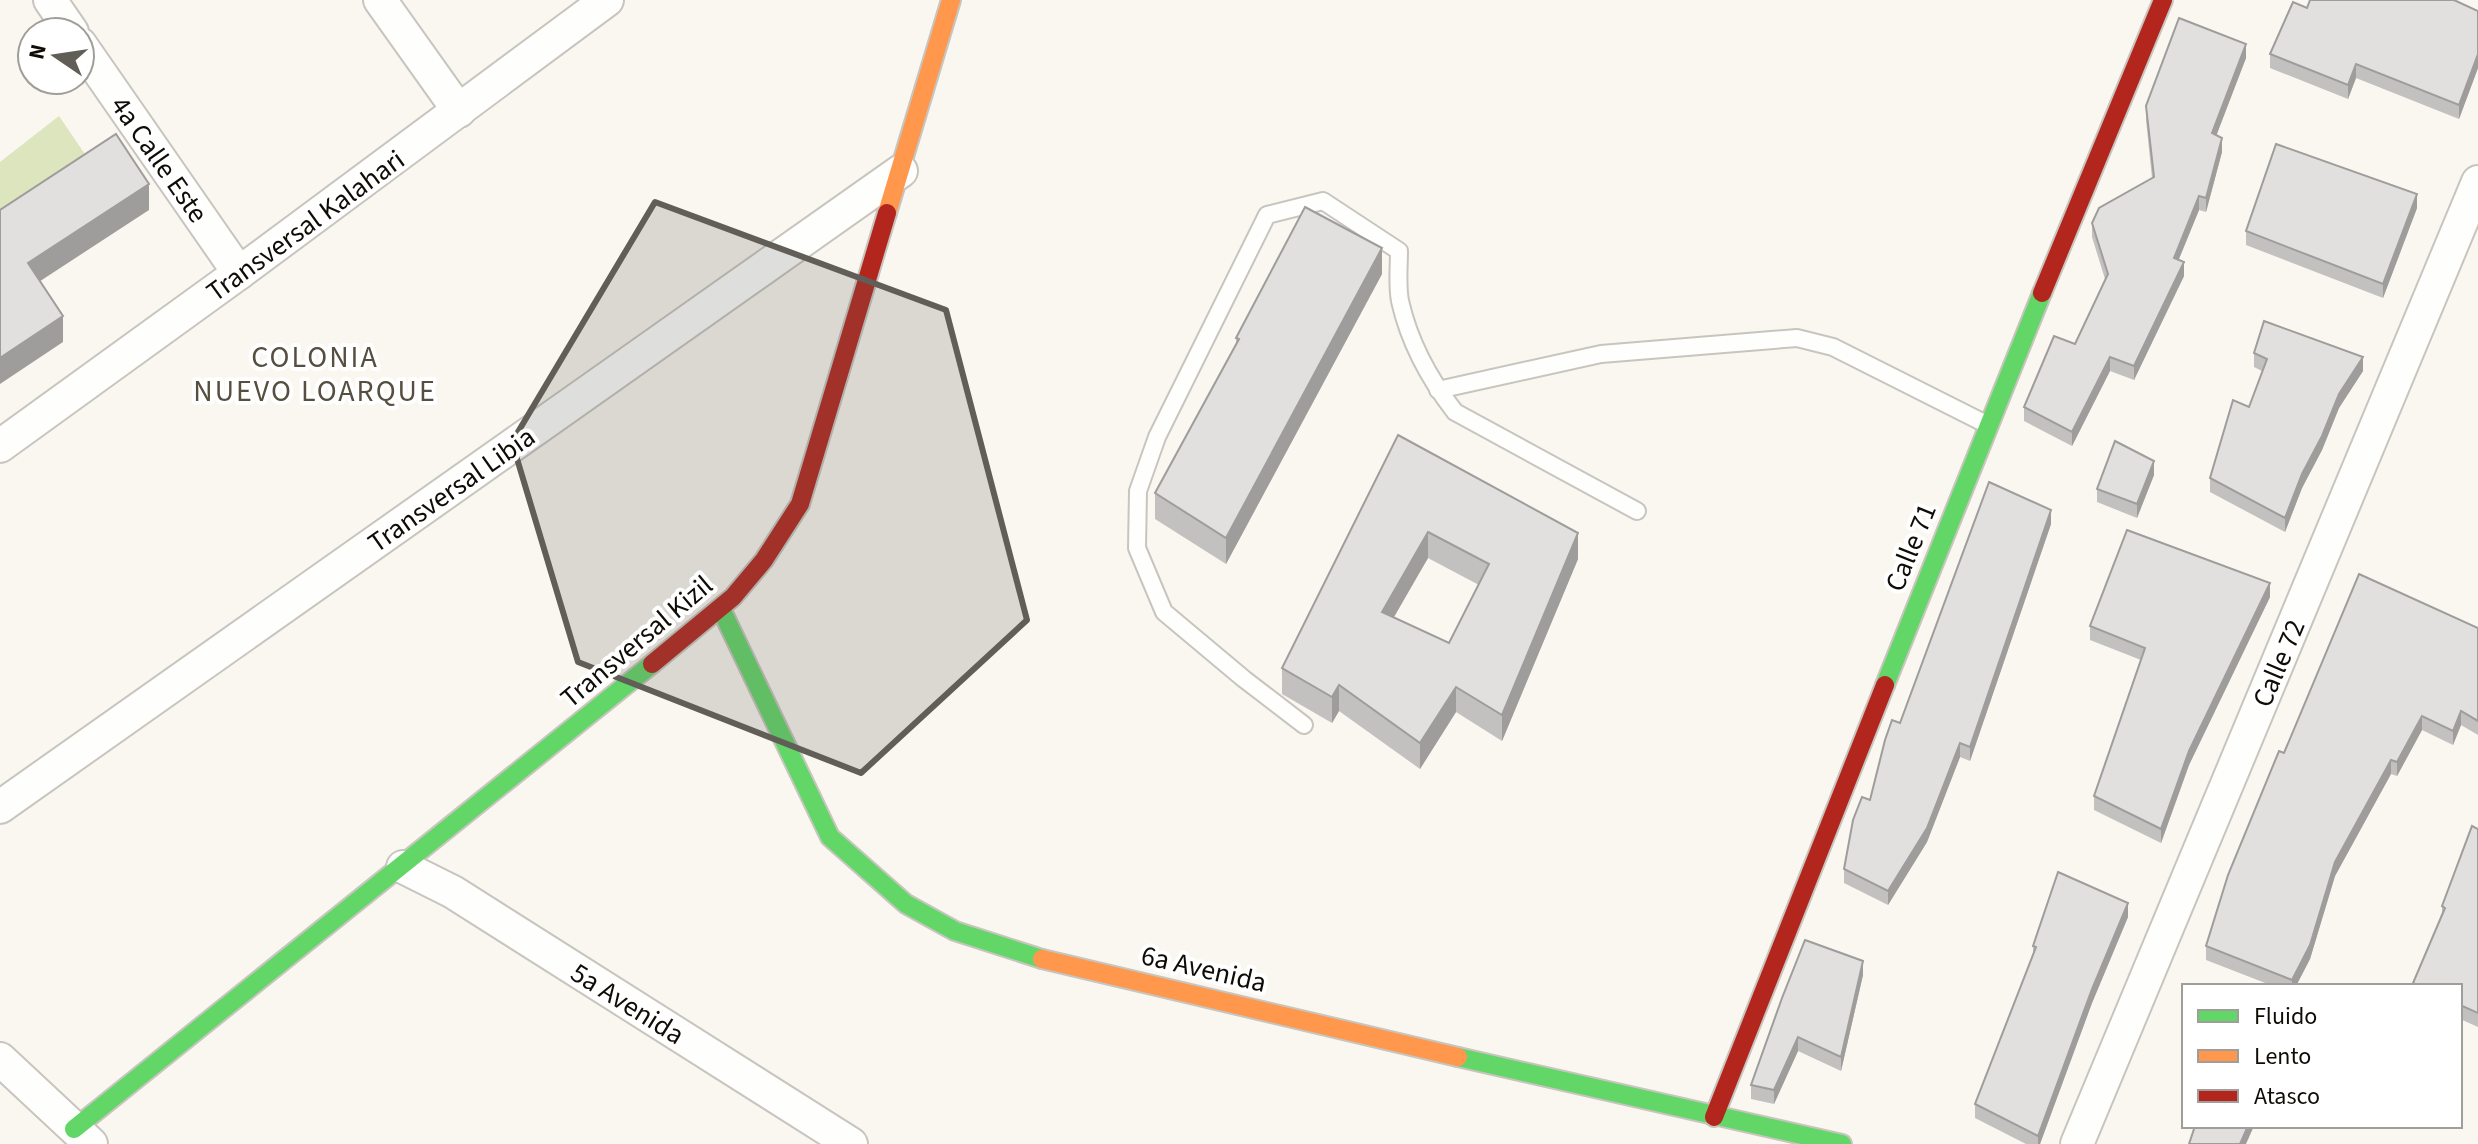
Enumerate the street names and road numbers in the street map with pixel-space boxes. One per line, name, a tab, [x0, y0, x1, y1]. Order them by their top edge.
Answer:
street label: 4a Calle Este	[101, 88, 218, 231]
street label: Transversal Kalahari	[198, 140, 413, 311]
street label: Transversal Libia	[360, 417, 543, 562]
street label: Calle 71	[1875, 497, 1947, 597]
street label: Transversal Kizil	[552, 566, 722, 718]
street label: Calle 72	[2243, 613, 2315, 713]
street label: 6a Avenida	[1137, 935, 1270, 1003]
street label: 5a Avenida	[563, 953, 692, 1055]

